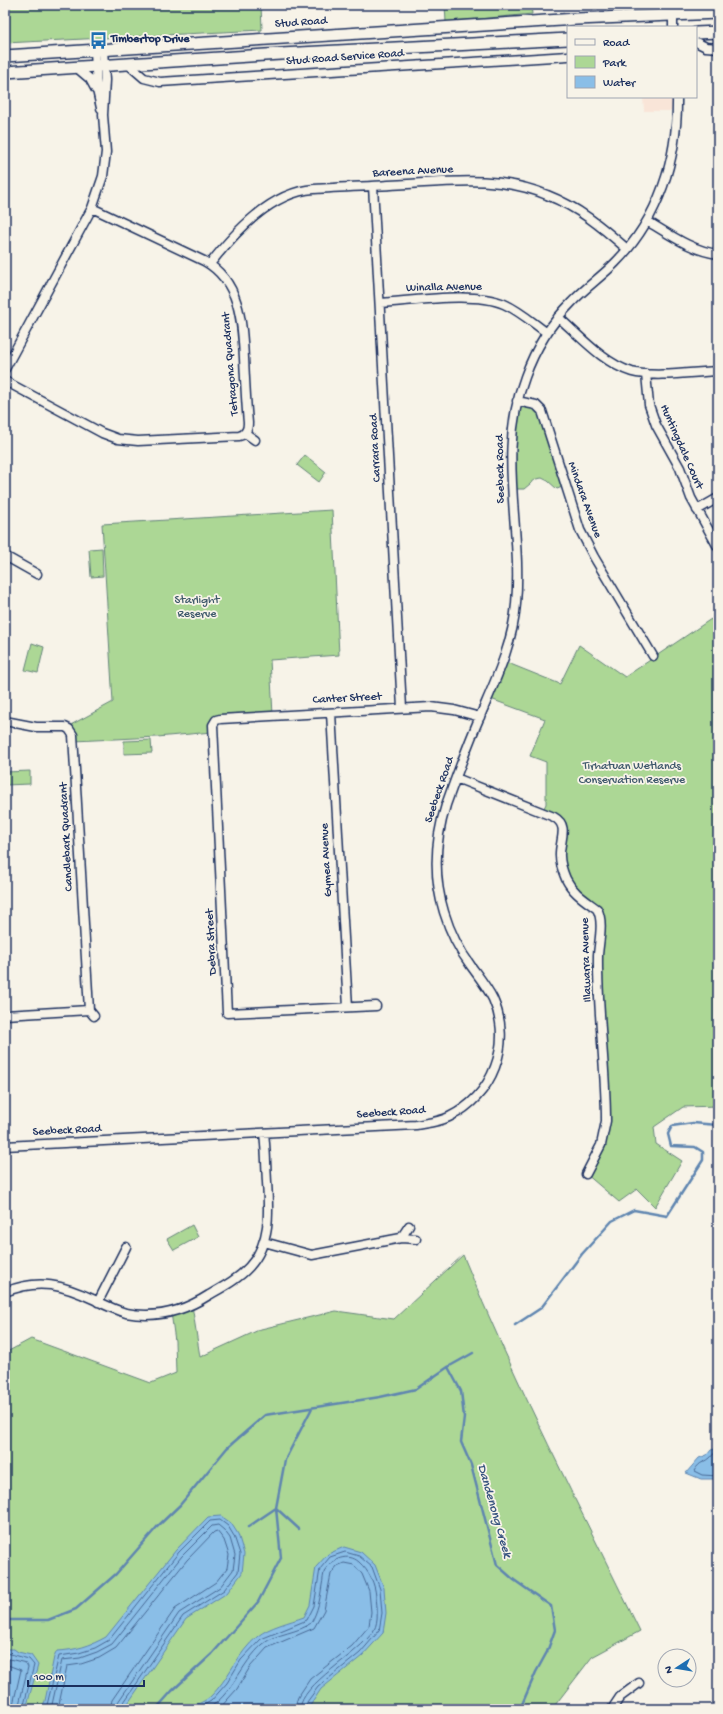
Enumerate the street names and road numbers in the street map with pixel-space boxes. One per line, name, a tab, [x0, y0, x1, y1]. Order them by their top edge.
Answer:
street label: Stud Road	[274, 14, 328, 32]
street label: Stud Road Service Road	[286, 47, 405, 69]
street label: Bareena Avenue	[371, 163, 454, 181]
street label: Winalla Avenue	[406, 280, 483, 296]
street label: Tetragona Quadrant	[219, 311, 243, 417]
street label: Huntingdale Court	[656, 403, 706, 492]
street label: Carrara Road	[367, 413, 385, 482]
street label: Seebeck Road	[493, 433, 509, 504]
street label: Mindara Avenue	[564, 460, 605, 541]
street label: Canter Street	[312, 690, 383, 708]
street label: Seebeck Road	[422, 754, 458, 825]
street label: Candlebark Quadrant	[57, 781, 77, 892]
street label: Gymea Avenue	[318, 822, 336, 897]
street label: Debra Street	[203, 908, 221, 976]
street label: Illawarra Avenue	[578, 917, 595, 1003]
street label: Seebeck Road	[356, 1104, 427, 1122]
street label: Seebeck Road	[32, 1122, 103, 1140]

